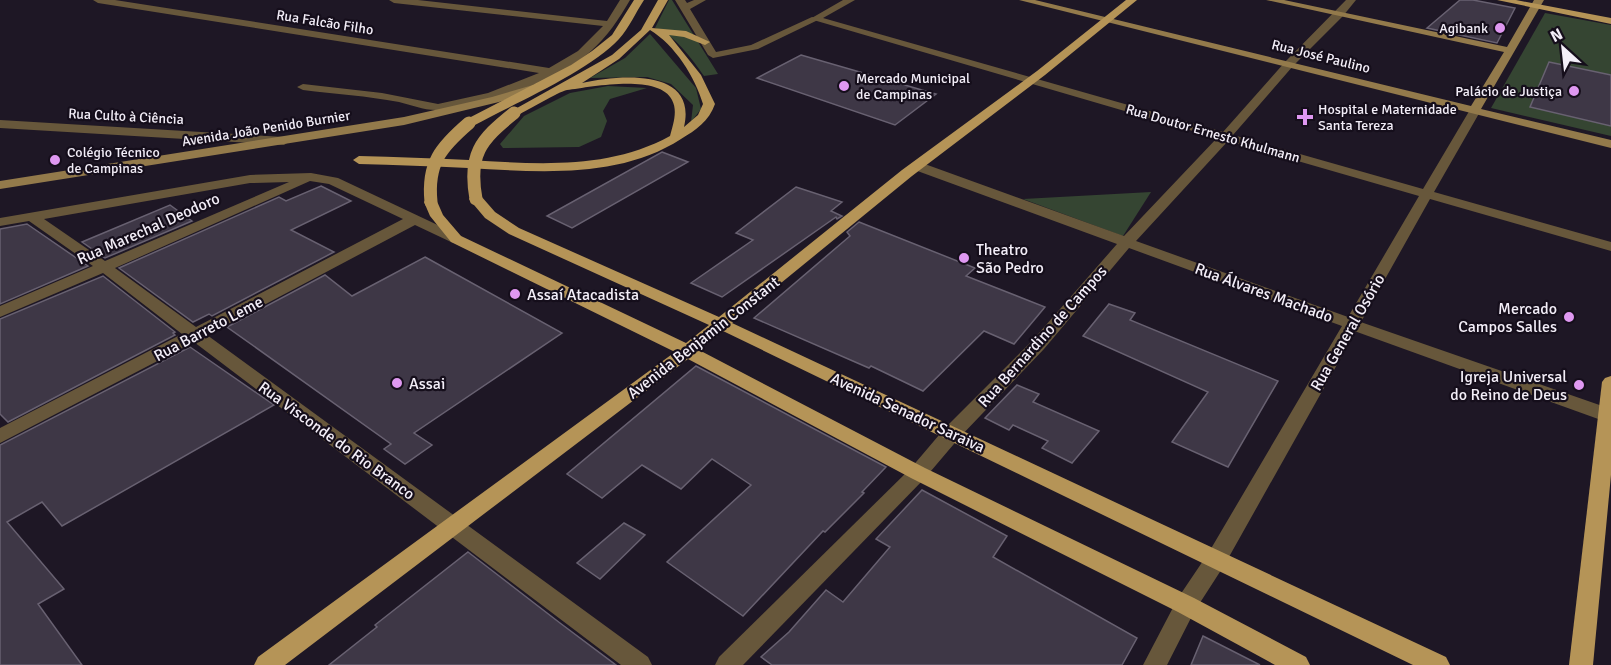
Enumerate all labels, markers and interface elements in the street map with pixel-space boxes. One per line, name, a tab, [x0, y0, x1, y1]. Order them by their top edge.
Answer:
street label: Rua Falcão Filho	[275, 6, 375, 39]
north arrow	[1533, 18, 1593, 78]
place label: Agibank	[1439, 20, 1488, 37]
marker: Agibank	[1493, 21, 1507, 35]
text: N	[1547, 24, 1566, 47]
street label: Rua José Paulino	[1270, 36, 1372, 77]
place label: Mercado Municipal de Campinas	[856, 70, 970, 103]
marker: Mercado Municipal de Campinas	[837, 79, 851, 93]
place label: Palácio de Justiça	[1455, 83, 1562, 100]
marker: Palácio de Justiça	[1567, 84, 1581, 98]
street label: Rua Doutor Ernesto Khulmann	[1124, 100, 1302, 167]
place label: Hospital e Maternidade Santa Tereza	[1318, 101, 1457, 134]
street label: Rua Culto à Ciência	[68, 105, 184, 128]
street label: Avenida João Penido Burnier	[181, 107, 352, 150]
marker: Hospital e Maternidade Santa Tereza	[1296, 108, 1314, 126]
place label: Colégio Técnico de Campinas	[67, 144, 160, 177]
marker: Colégio Técnico de Campinas	[48, 153, 62, 167]
street label: Rua Marechal Deodoro	[74, 188, 223, 269]
place label: Theatro São Pedro	[976, 240, 1044, 278]
marker: Theatro São Pedro	[957, 251, 971, 265]
street label: Rua Álvares Machado	[1192, 259, 1335, 327]
street label: Rua Bernardino de Campos	[974, 262, 1112, 411]
street label: Rua General Osório	[1306, 271, 1389, 394]
street label: Avenida Benjamin Constant	[623, 272, 784, 403]
place label: Assaí Atacadista	[527, 285, 639, 305]
marker: Assaí Atacadista	[508, 287, 522, 301]
street label: Rua Barreto Leme	[150, 292, 267, 366]
place label: Mercado Campos Salles	[1458, 299, 1557, 337]
marker: Mercado Campos Salles	[1562, 310, 1576, 324]
place label: Igreja Universal do Reino de Deus	[1450, 367, 1567, 405]
street label: Avenida Senador Saraiva	[827, 368, 988, 457]
place label: Assai	[409, 374, 445, 394]
marker: Assai	[390, 376, 404, 390]
street label: Rua Visconde do Rio Branco	[254, 377, 419, 504]
marker: Igreja Universal do Reino de Deus	[1572, 378, 1586, 392]

